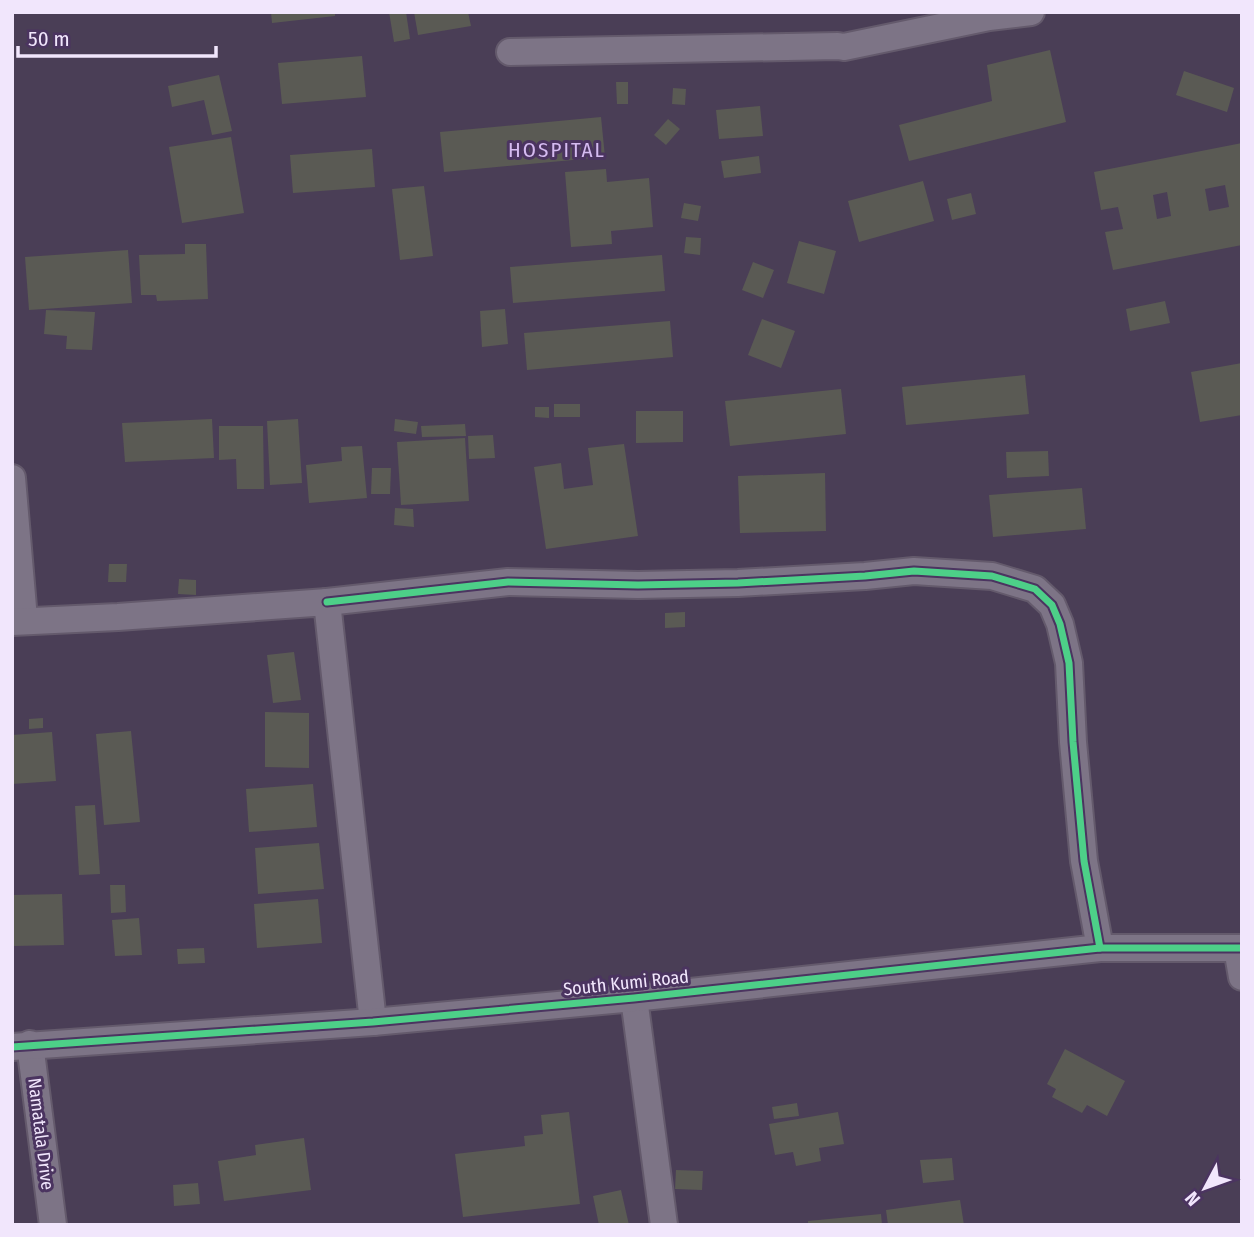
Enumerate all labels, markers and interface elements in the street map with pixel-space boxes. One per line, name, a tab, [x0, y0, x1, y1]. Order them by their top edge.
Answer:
scale bar	[18, 14, 215, 58]
text: 50 m	[28, 26, 70, 52]
district label: HOSPITAL	[508, 137, 606, 163]
street label: South Kumi Road	[562, 965, 690, 1001]
street label: Namatala Drive	[23, 1077, 59, 1191]
north arrow	[1170, 1153, 1240, 1223]
text: N	[1180, 1187, 1205, 1211]

